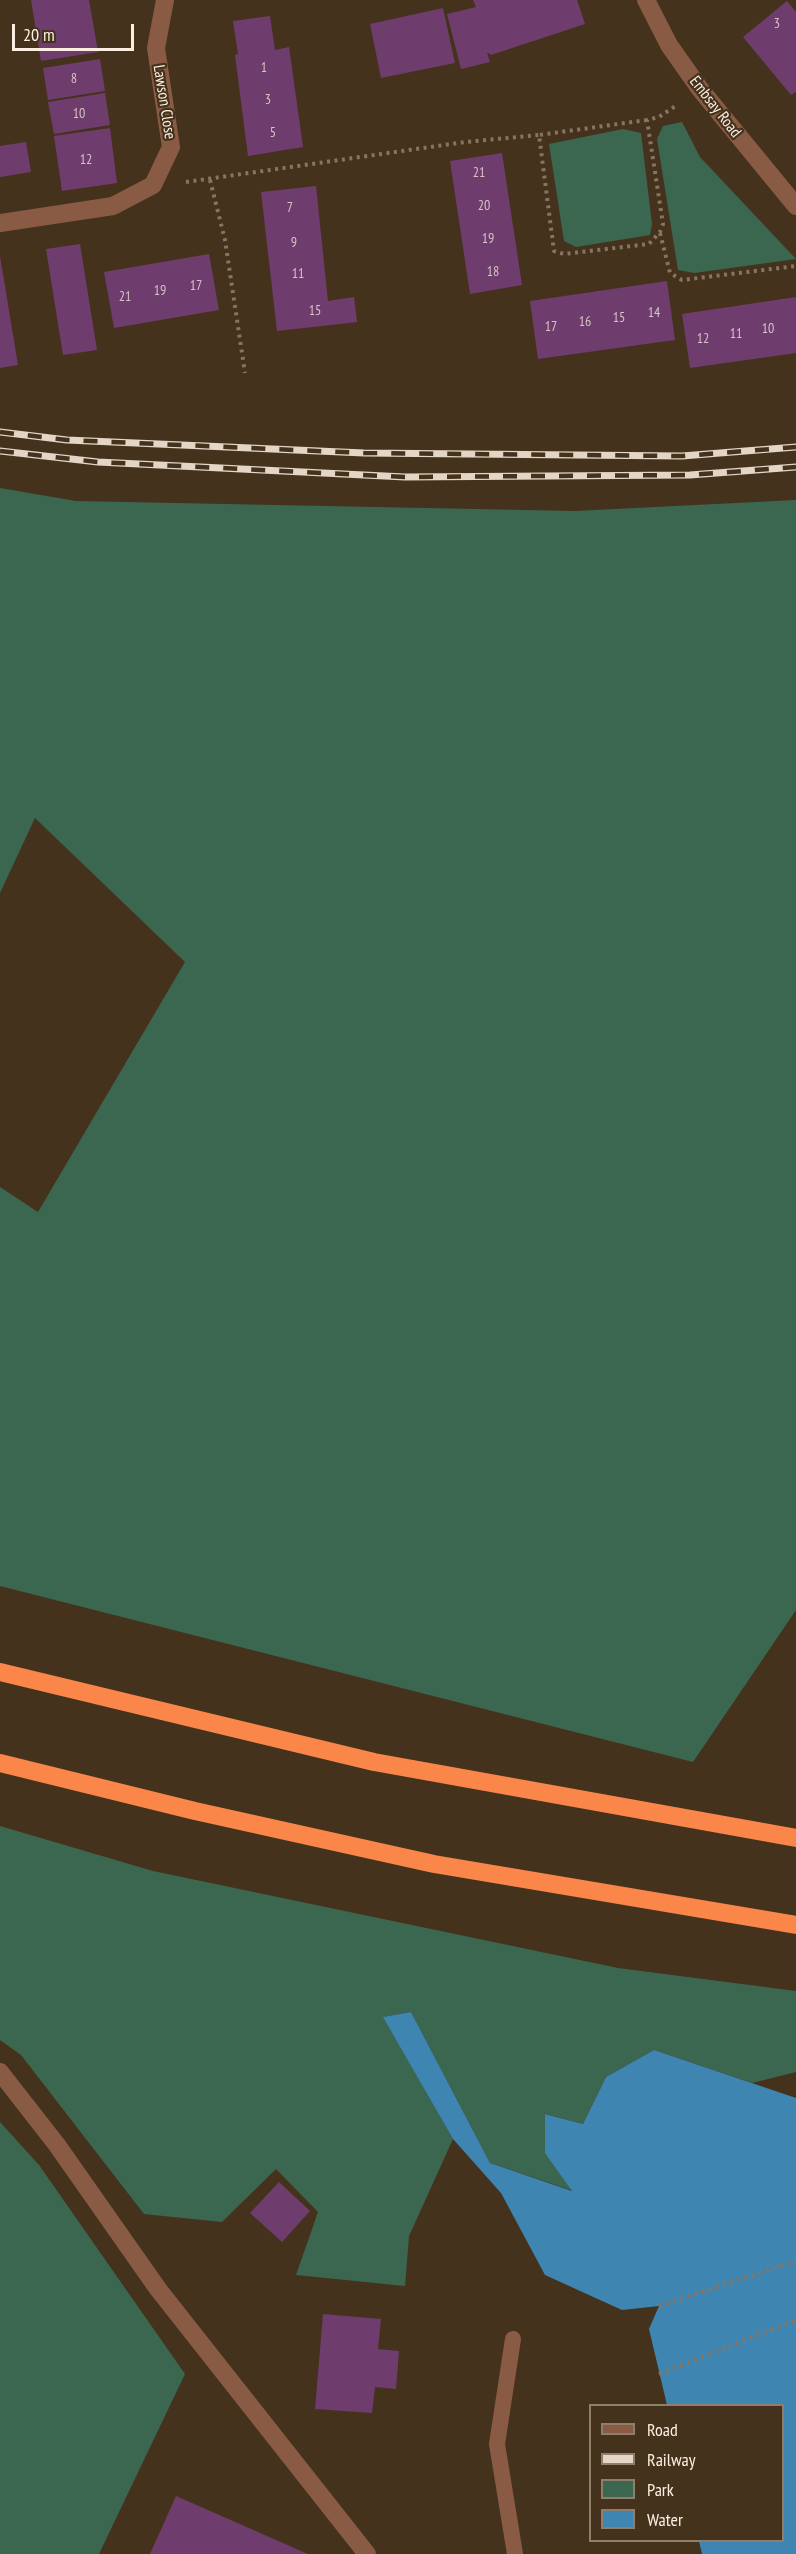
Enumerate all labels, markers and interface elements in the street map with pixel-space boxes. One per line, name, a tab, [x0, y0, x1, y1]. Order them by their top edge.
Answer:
scale bar	[15, 12, 136, 50]
house number: 3	[774, 16, 780, 32]
text: 20 m	[23, 23, 55, 46]
house number: 1	[261, 60, 267, 76]
street label: Lawson Close	[149, 63, 179, 141]
house number: 8	[71, 71, 77, 87]
street label: Embsay Road	[685, 72, 745, 142]
house number: 3	[265, 92, 271, 108]
house number: 10	[73, 106, 85, 122]
house number: 5	[270, 125, 276, 141]
house number: 12	[80, 152, 92, 168]
house number: 21	[473, 165, 485, 181]
house number: 20	[478, 198, 490, 214]
house number: 7	[287, 200, 293, 216]
house number: 19	[482, 231, 494, 247]
house number: 9	[291, 235, 297, 251]
house number: 18	[487, 264, 499, 280]
house number: 11	[292, 266, 304, 282]
house number: 17	[190, 278, 202, 294]
house number: 19	[154, 283, 166, 299]
house number: 21	[119, 289, 131, 305]
house number: 15	[309, 303, 321, 319]
house number: 14	[648, 305, 660, 321]
house number: 15	[613, 310, 625, 326]
house number: 16	[579, 314, 591, 330]
house number: 17	[545, 319, 557, 335]
house number: 10	[762, 321, 774, 337]
house number: 11	[730, 326, 742, 342]
house number: 12	[697, 331, 709, 347]
legend	[589, 2404, 784, 2542]
text: Road	[647, 2418, 678, 2441]
text: Railway	[647, 2448, 696, 2471]
text: Park	[647, 2478, 674, 2501]
text: Water	[647, 2508, 683, 2531]

